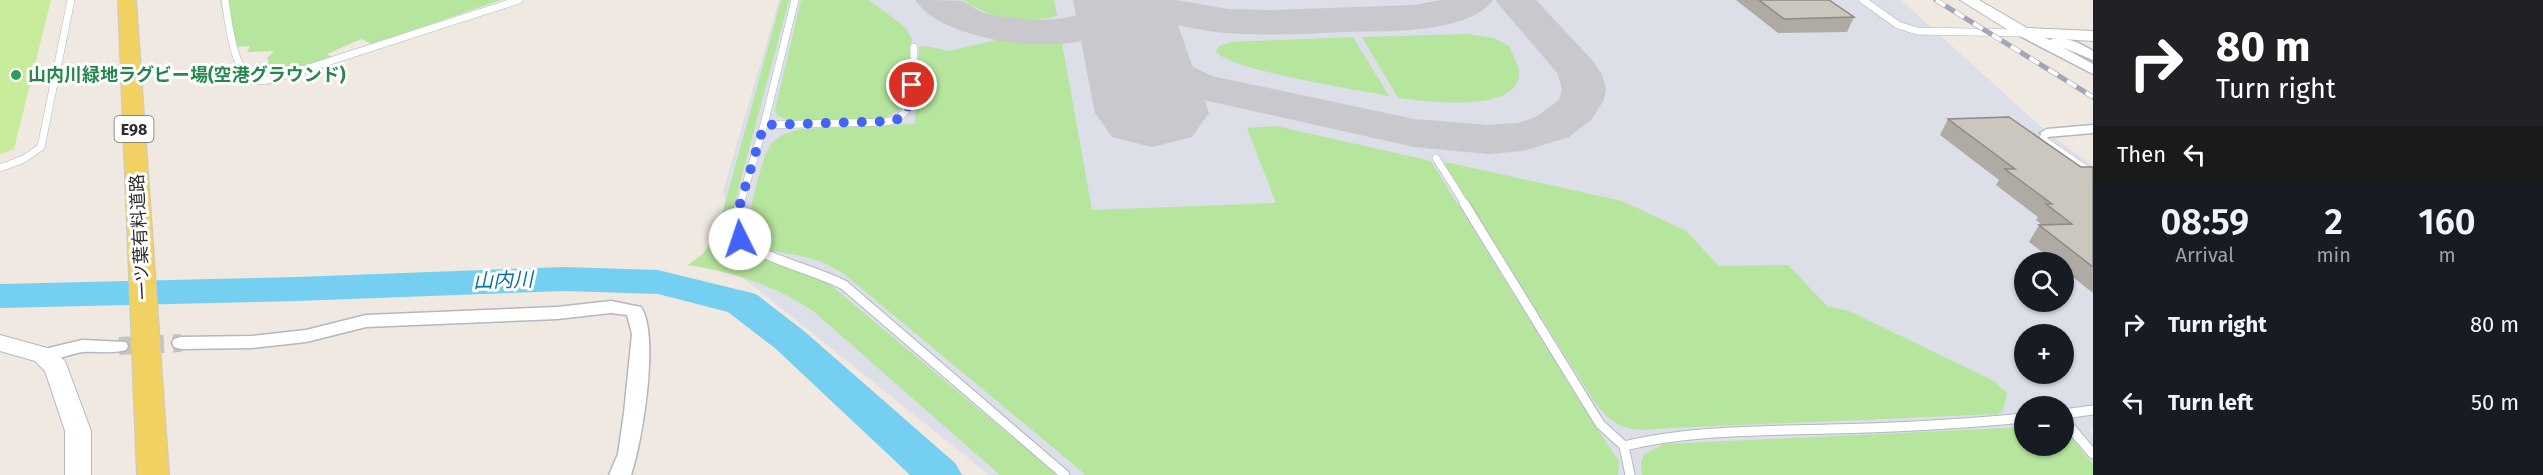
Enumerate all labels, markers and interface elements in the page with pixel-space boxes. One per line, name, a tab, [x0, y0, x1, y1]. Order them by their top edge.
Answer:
text: 80 m	[2216, 22, 2310, 72]
icon: right	[2117, 24, 2195, 102]
pin	[886, 59, 937, 110]
place label: 山内川緑地ラグビー場(空港グラウンド)	[28, 64, 346, 86]
marker: 山内川緑地ラグビー場(空港グラウンド)	[9, 68, 23, 82]
icon: arrive	[895, 68, 928, 101]
text: Turn right	[2216, 73, 2336, 105]
road number: E98	[114, 116, 154, 142]
icon: left	[2178, 138, 2211, 171]
text: Then	[2117, 141, 2166, 168]
street label: 一ツ葉有料道路	[126, 174, 154, 300]
text: 08:59	[2160, 200, 2249, 244]
text: 2	[2325, 200, 2343, 244]
text: 160	[2418, 200, 2476, 244]
position arrow	[708, 207, 772, 271]
text: Arrival	[2175, 243, 2234, 267]
text: min	[2316, 243, 2351, 267]
text: m	[2438, 243, 2456, 267]
map controls	[2014, 252, 2074, 456]
button: search	[2014, 252, 2074, 312]
water label: 山内川	[473, 267, 535, 293]
icon: right	[2117, 308, 2150, 341]
text: Turn right	[2168, 311, 2267, 338]
text: 80 m	[2470, 311, 2519, 338]
button: +	[2014, 324, 2074, 384]
icon: left	[2117, 386, 2150, 419]
text: Turn left	[2168, 389, 2253, 416]
text: 50 m	[2471, 389, 2519, 416]
button: −	[2014, 396, 2074, 456]

